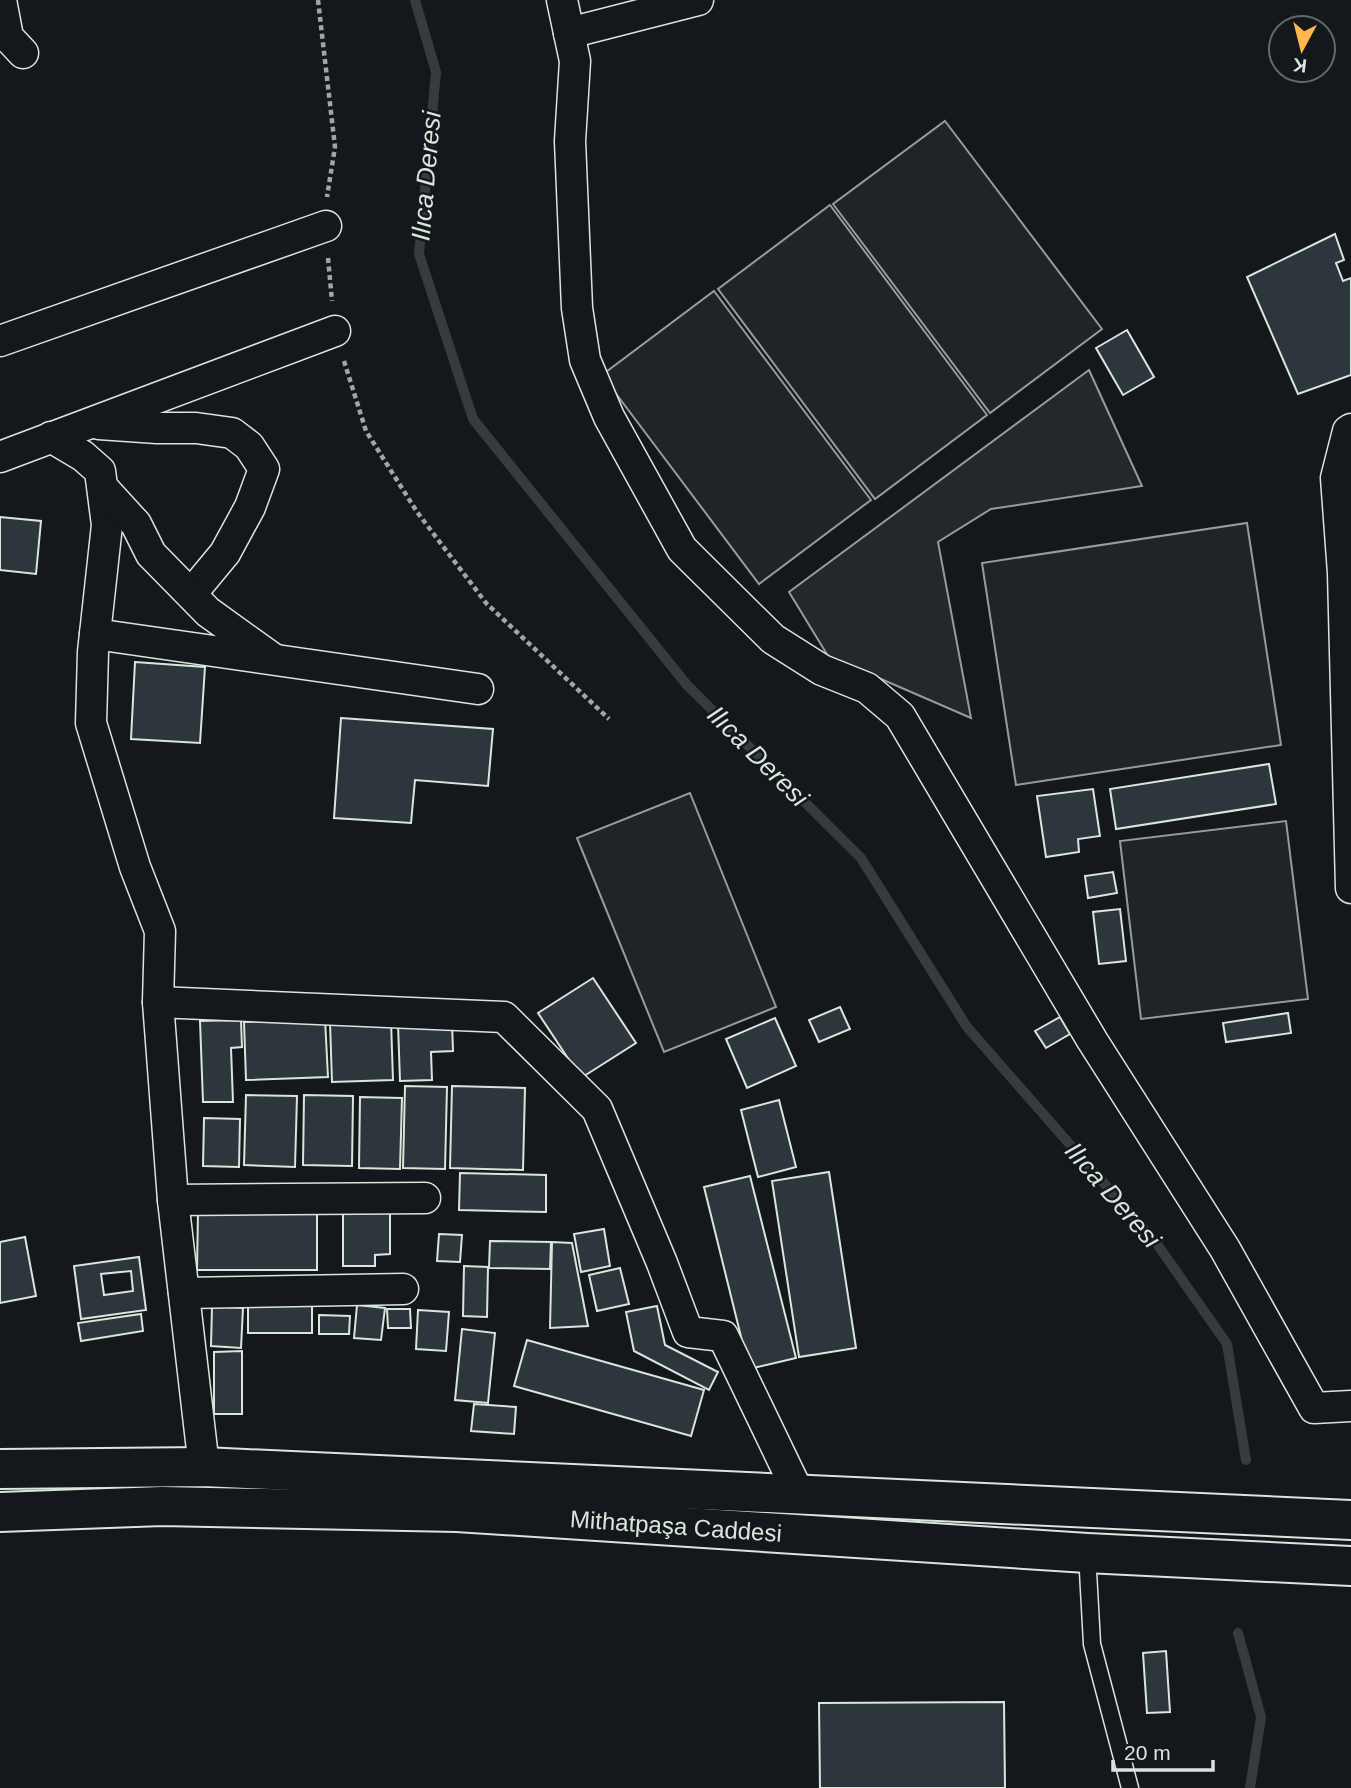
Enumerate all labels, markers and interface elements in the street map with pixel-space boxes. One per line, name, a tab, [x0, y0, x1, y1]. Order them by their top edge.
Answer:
north arrow	[1267, 14, 1337, 84]
text: K	[1292, 54, 1308, 77]
water label: Ilıca Deresi	[405, 109, 447, 242]
water label: Ilıca Deresi	[701, 699, 815, 813]
water label: Ilıca Deresi	[1059, 1136, 1168, 1255]
street label: Mithatpaşa Caddesi	[569, 1505, 783, 1547]
scale bar	[1113, 1728, 1213, 1772]
text: 20 m	[1124, 1741, 1171, 1764]

